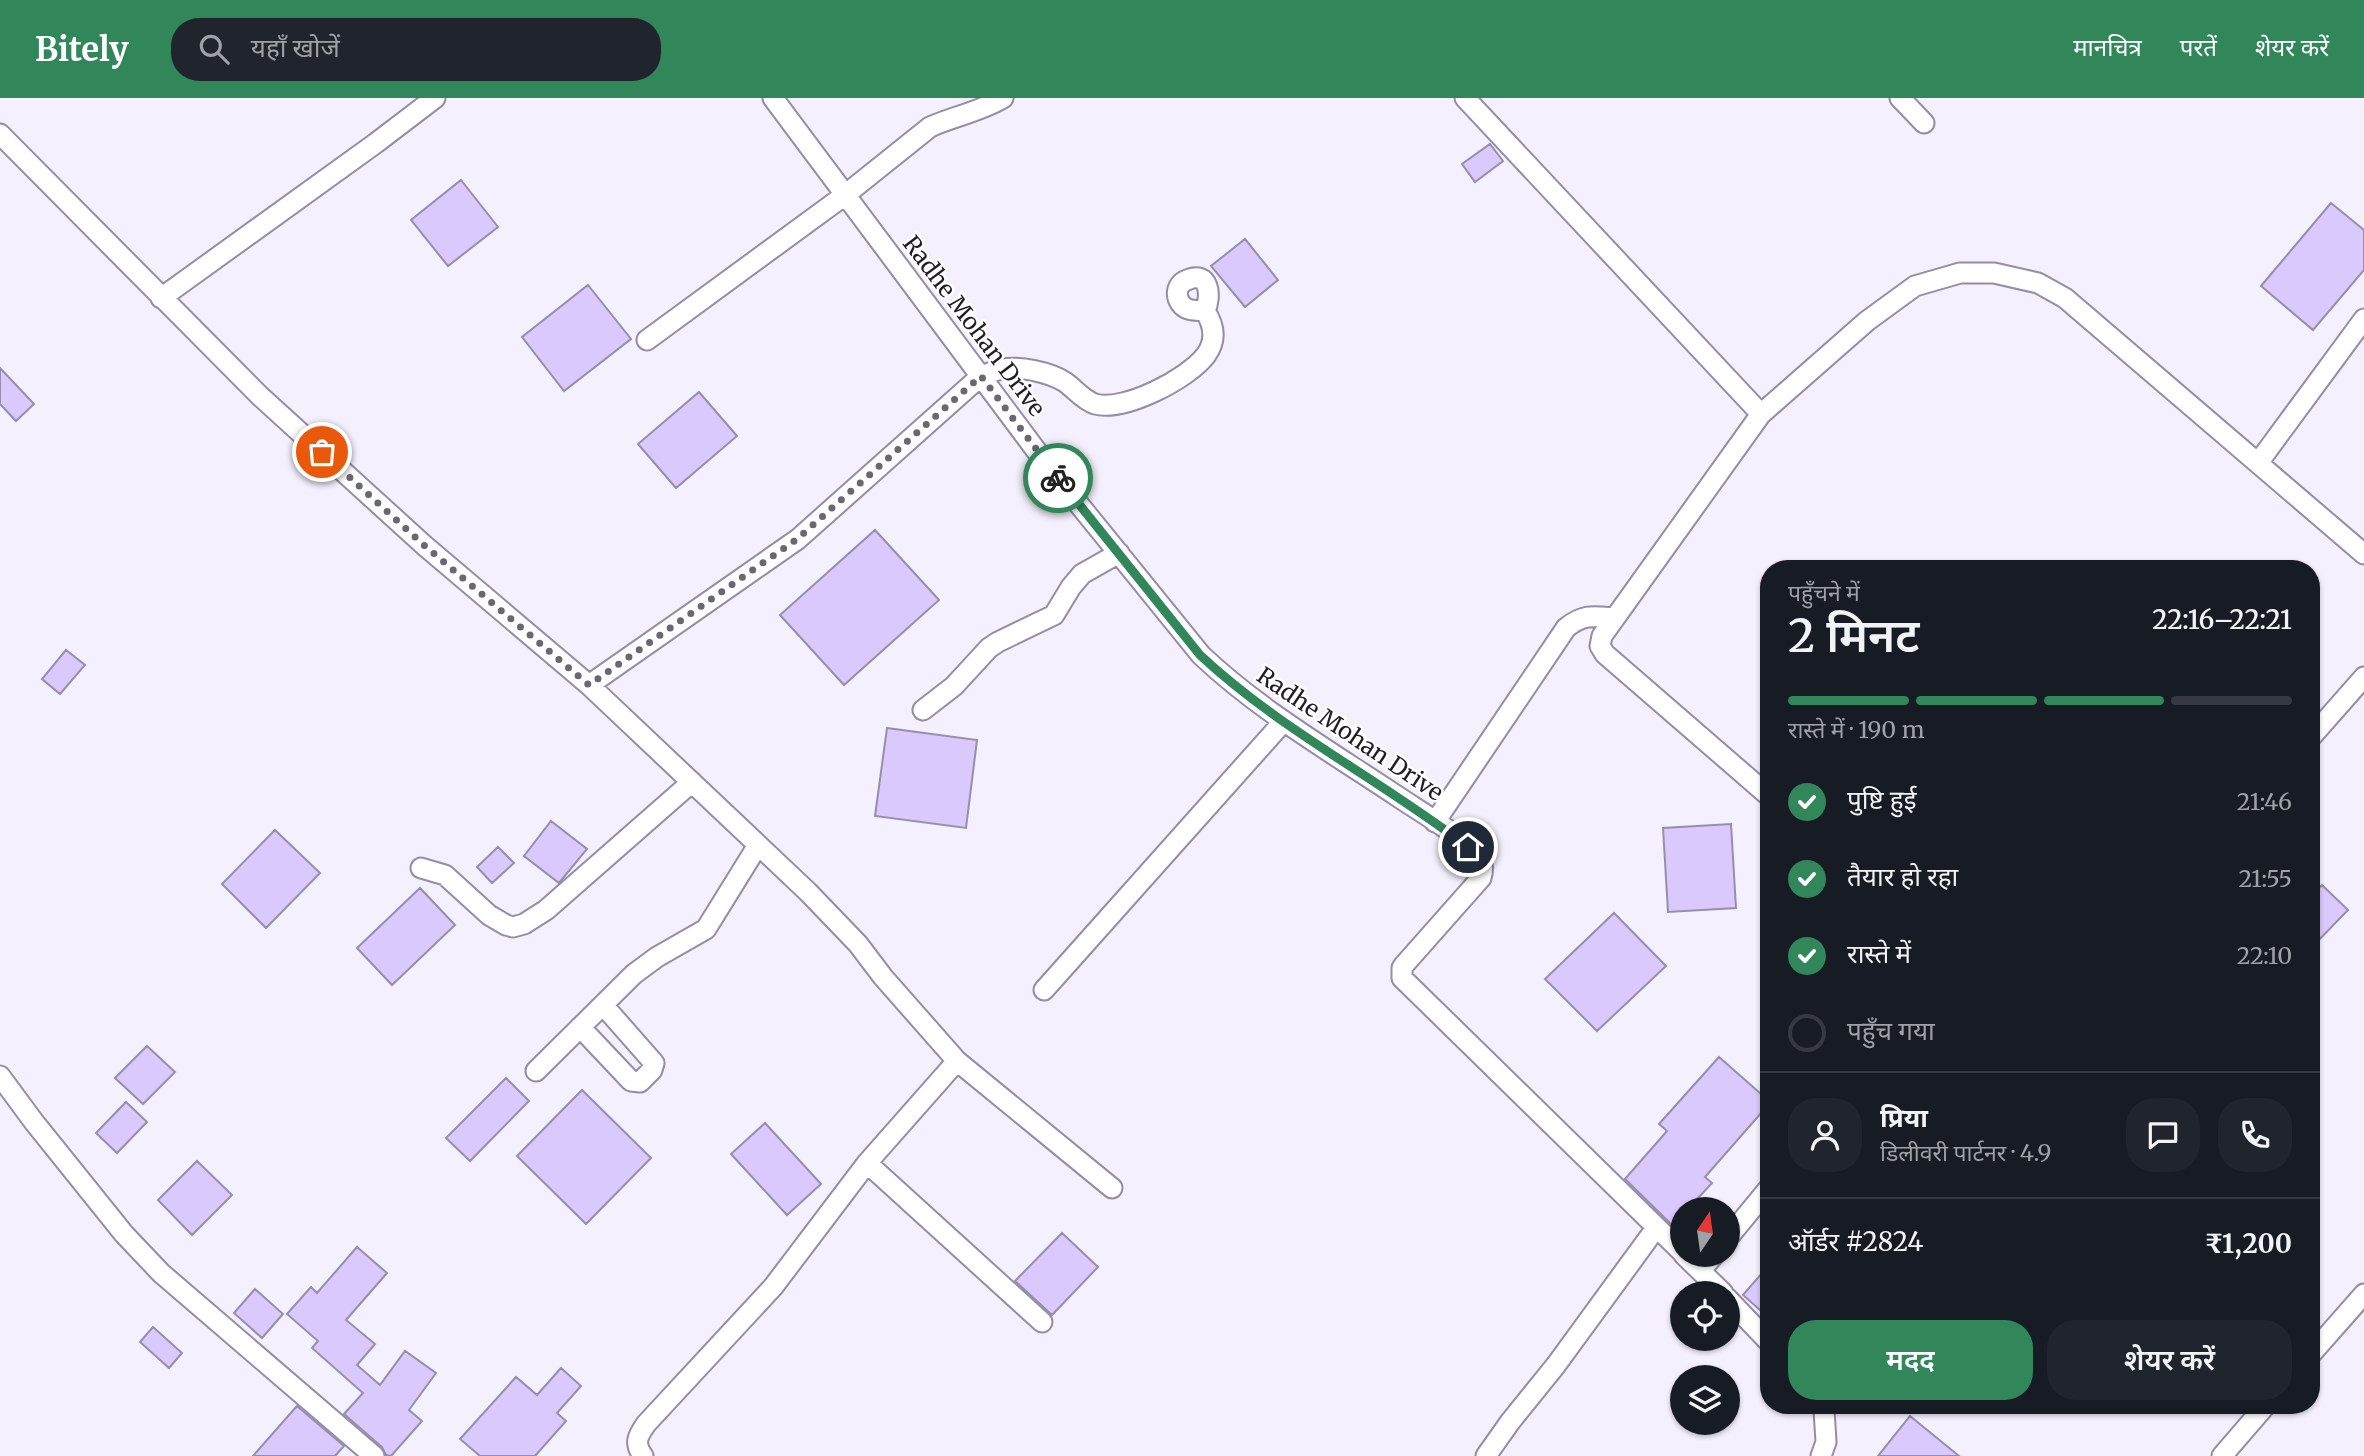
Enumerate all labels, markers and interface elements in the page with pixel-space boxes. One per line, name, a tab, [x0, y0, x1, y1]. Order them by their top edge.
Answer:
search box	[171, 18, 661, 81]
text: Bitely	[35, 29, 129, 70]
icon: search	[195, 30, 233, 68]
text: यहाँ खोजें	[251, 31, 340, 64]
text: मानचित्र	[2073, 32, 2142, 63]
text: परतें	[2180, 32, 2217, 63]
text: शेयर करें	[2255, 32, 2329, 63]
street label: Radhe Mohan Drive	[897, 230, 1052, 422]
pin	[292, 422, 352, 482]
icon: bag	[303, 433, 341, 471]
courier	[1023, 443, 1093, 513]
icon: bike	[1039, 459, 1077, 497]
text: पहुँचने में	[1788, 578, 1860, 607]
text: 22:16–22:21	[2152, 603, 2292, 636]
text: 2 मिनट	[1788, 607, 1920, 665]
street label: Radhe Mohan Drive	[1252, 660, 1449, 807]
text: रास्ते में · 190 m	[1788, 715, 1924, 744]
icon: check	[1788, 783, 1826, 821]
text: पुष्टि हुई	[1847, 783, 1916, 816]
text: 21:46	[2237, 787, 2292, 816]
pin	[1438, 817, 1498, 877]
icon: home	[1449, 828, 1487, 866]
icon: check	[1788, 860, 1826, 898]
text: तैयार हो रहा	[1847, 860, 1958, 893]
text: 21:55	[2238, 864, 2292, 893]
icon: check	[1788, 937, 1826, 975]
text: रास्ते में	[1847, 937, 1911, 970]
text: 22:10	[2237, 941, 2292, 970]
text: पहुँच गया	[1847, 1014, 1935, 1047]
button: person	[1788, 1098, 1862, 1172]
button: chat	[2126, 1098, 2200, 1172]
button: phone	[2218, 1098, 2292, 1172]
text: प्रिया	[1880, 1101, 1928, 1134]
text: डिलीवरी पार्टनर · 4.9	[1880, 1138, 2051, 1167]
north arrow	[1670, 1197, 1740, 1267]
map controls	[1670, 1197, 1740, 1435]
text: ऑर्डर #2824	[1788, 1225, 1923, 1258]
text: ₹1,200	[2204, 1227, 2292, 1260]
button: locate	[1670, 1281, 1740, 1351]
button: मदद	[1788, 1320, 2033, 1400]
button: शेयर करें	[2047, 1320, 2292, 1400]
button: layers	[1670, 1365, 1740, 1435]

